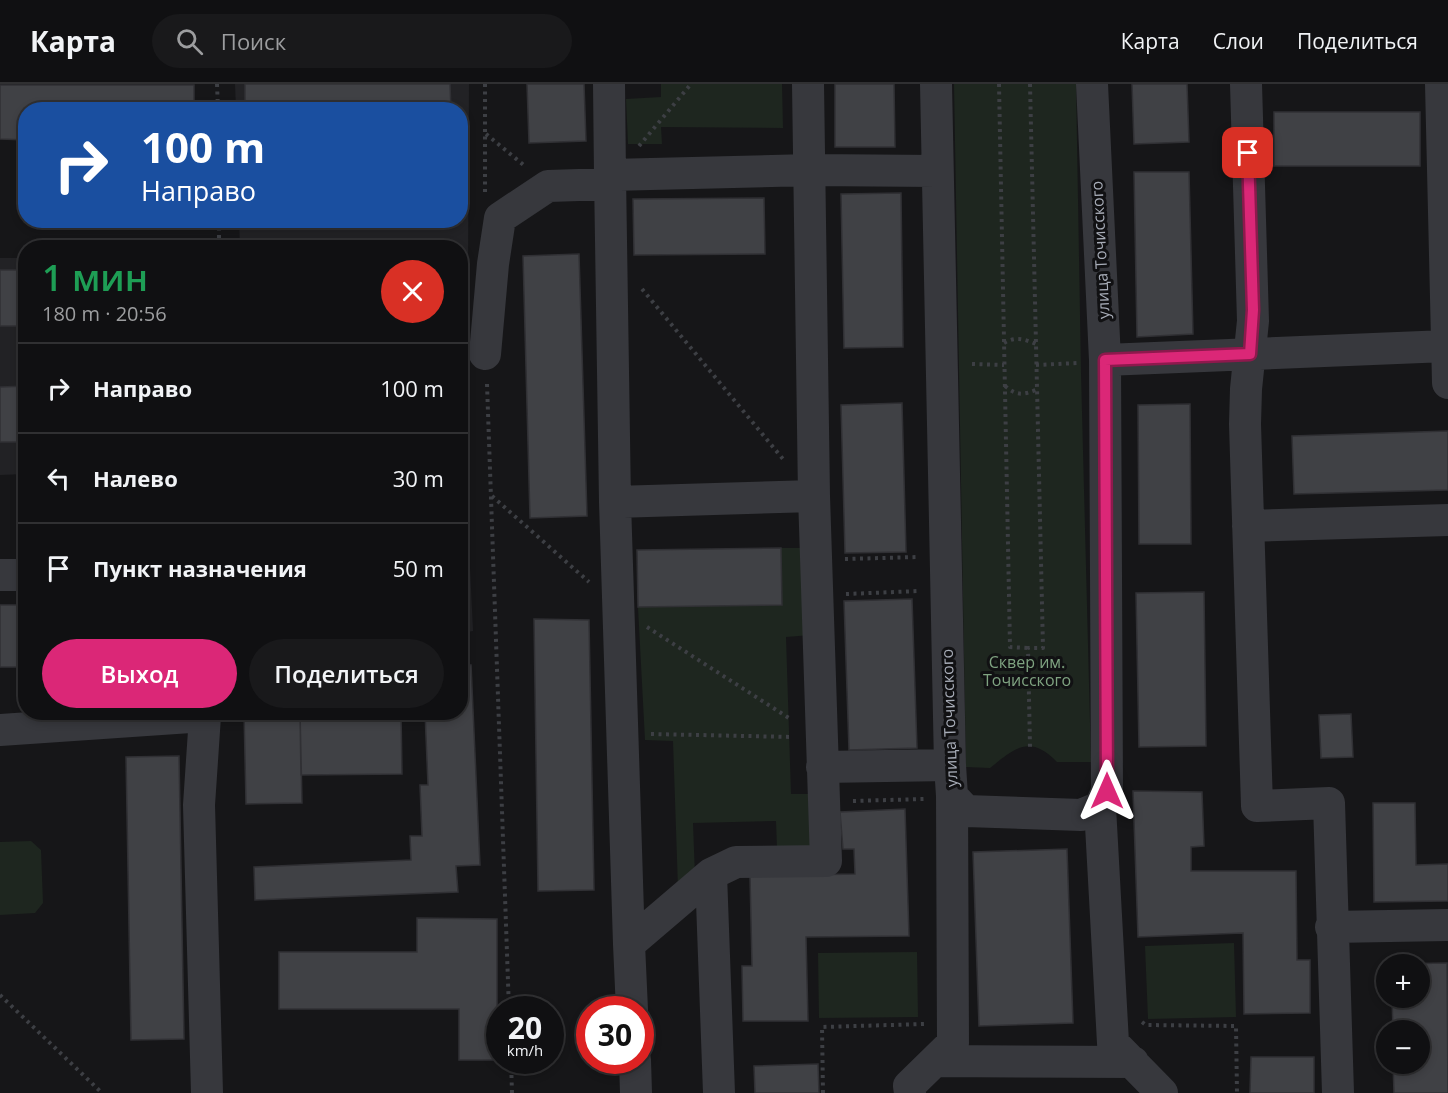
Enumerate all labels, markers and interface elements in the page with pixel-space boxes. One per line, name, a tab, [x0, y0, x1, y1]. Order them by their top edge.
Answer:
search box	[152, 14, 572, 68]
text: Карта	[30, 22, 116, 60]
icon: search	[173, 25, 206, 58]
text: Поиск	[221, 26, 286, 56]
text: Карта	[1121, 27, 1180, 55]
text: Слои	[1213, 27, 1264, 55]
text: Поделиться	[1297, 27, 1418, 55]
text: 100 m	[141, 118, 265, 175]
icon: right	[42, 126, 120, 204]
pin	[1222, 127, 1273, 178]
icon: arrive	[1231, 136, 1264, 169]
text: Направо	[141, 172, 256, 209]
street label: улица Точисского	[1085, 180, 1115, 320]
text: 1 мин	[42, 253, 148, 302]
button: close	[381, 260, 444, 323]
text: 180 m · 20:56	[42, 300, 167, 327]
icon: right	[42, 372, 75, 405]
text: Направо	[93, 373, 192, 403]
text: 100 m	[380, 373, 444, 403]
icon: left	[42, 462, 75, 495]
text: Налево	[93, 463, 178, 493]
text: 30 m	[393, 463, 444, 493]
icon: arrive	[42, 552, 75, 585]
text: Пункт назначения	[93, 553, 307, 583]
text: 50 m	[393, 553, 444, 583]
button: Выход	[42, 639, 237, 708]
button: Поделиться	[249, 639, 444, 708]
street label: улица Точисского	[936, 648, 962, 788]
park label: Сквер им. Точисского	[983, 651, 1071, 691]
position arrow	[1075, 759, 1139, 823]
map controls	[1376, 954, 1430, 1074]
button: +	[1376, 954, 1430, 1008]
speed limit sign: 30	[576, 996, 654, 1074]
text: 20	[508, 1007, 542, 1048]
button: −	[1376, 1020, 1430, 1074]
text: km/h	[507, 1040, 543, 1060]

